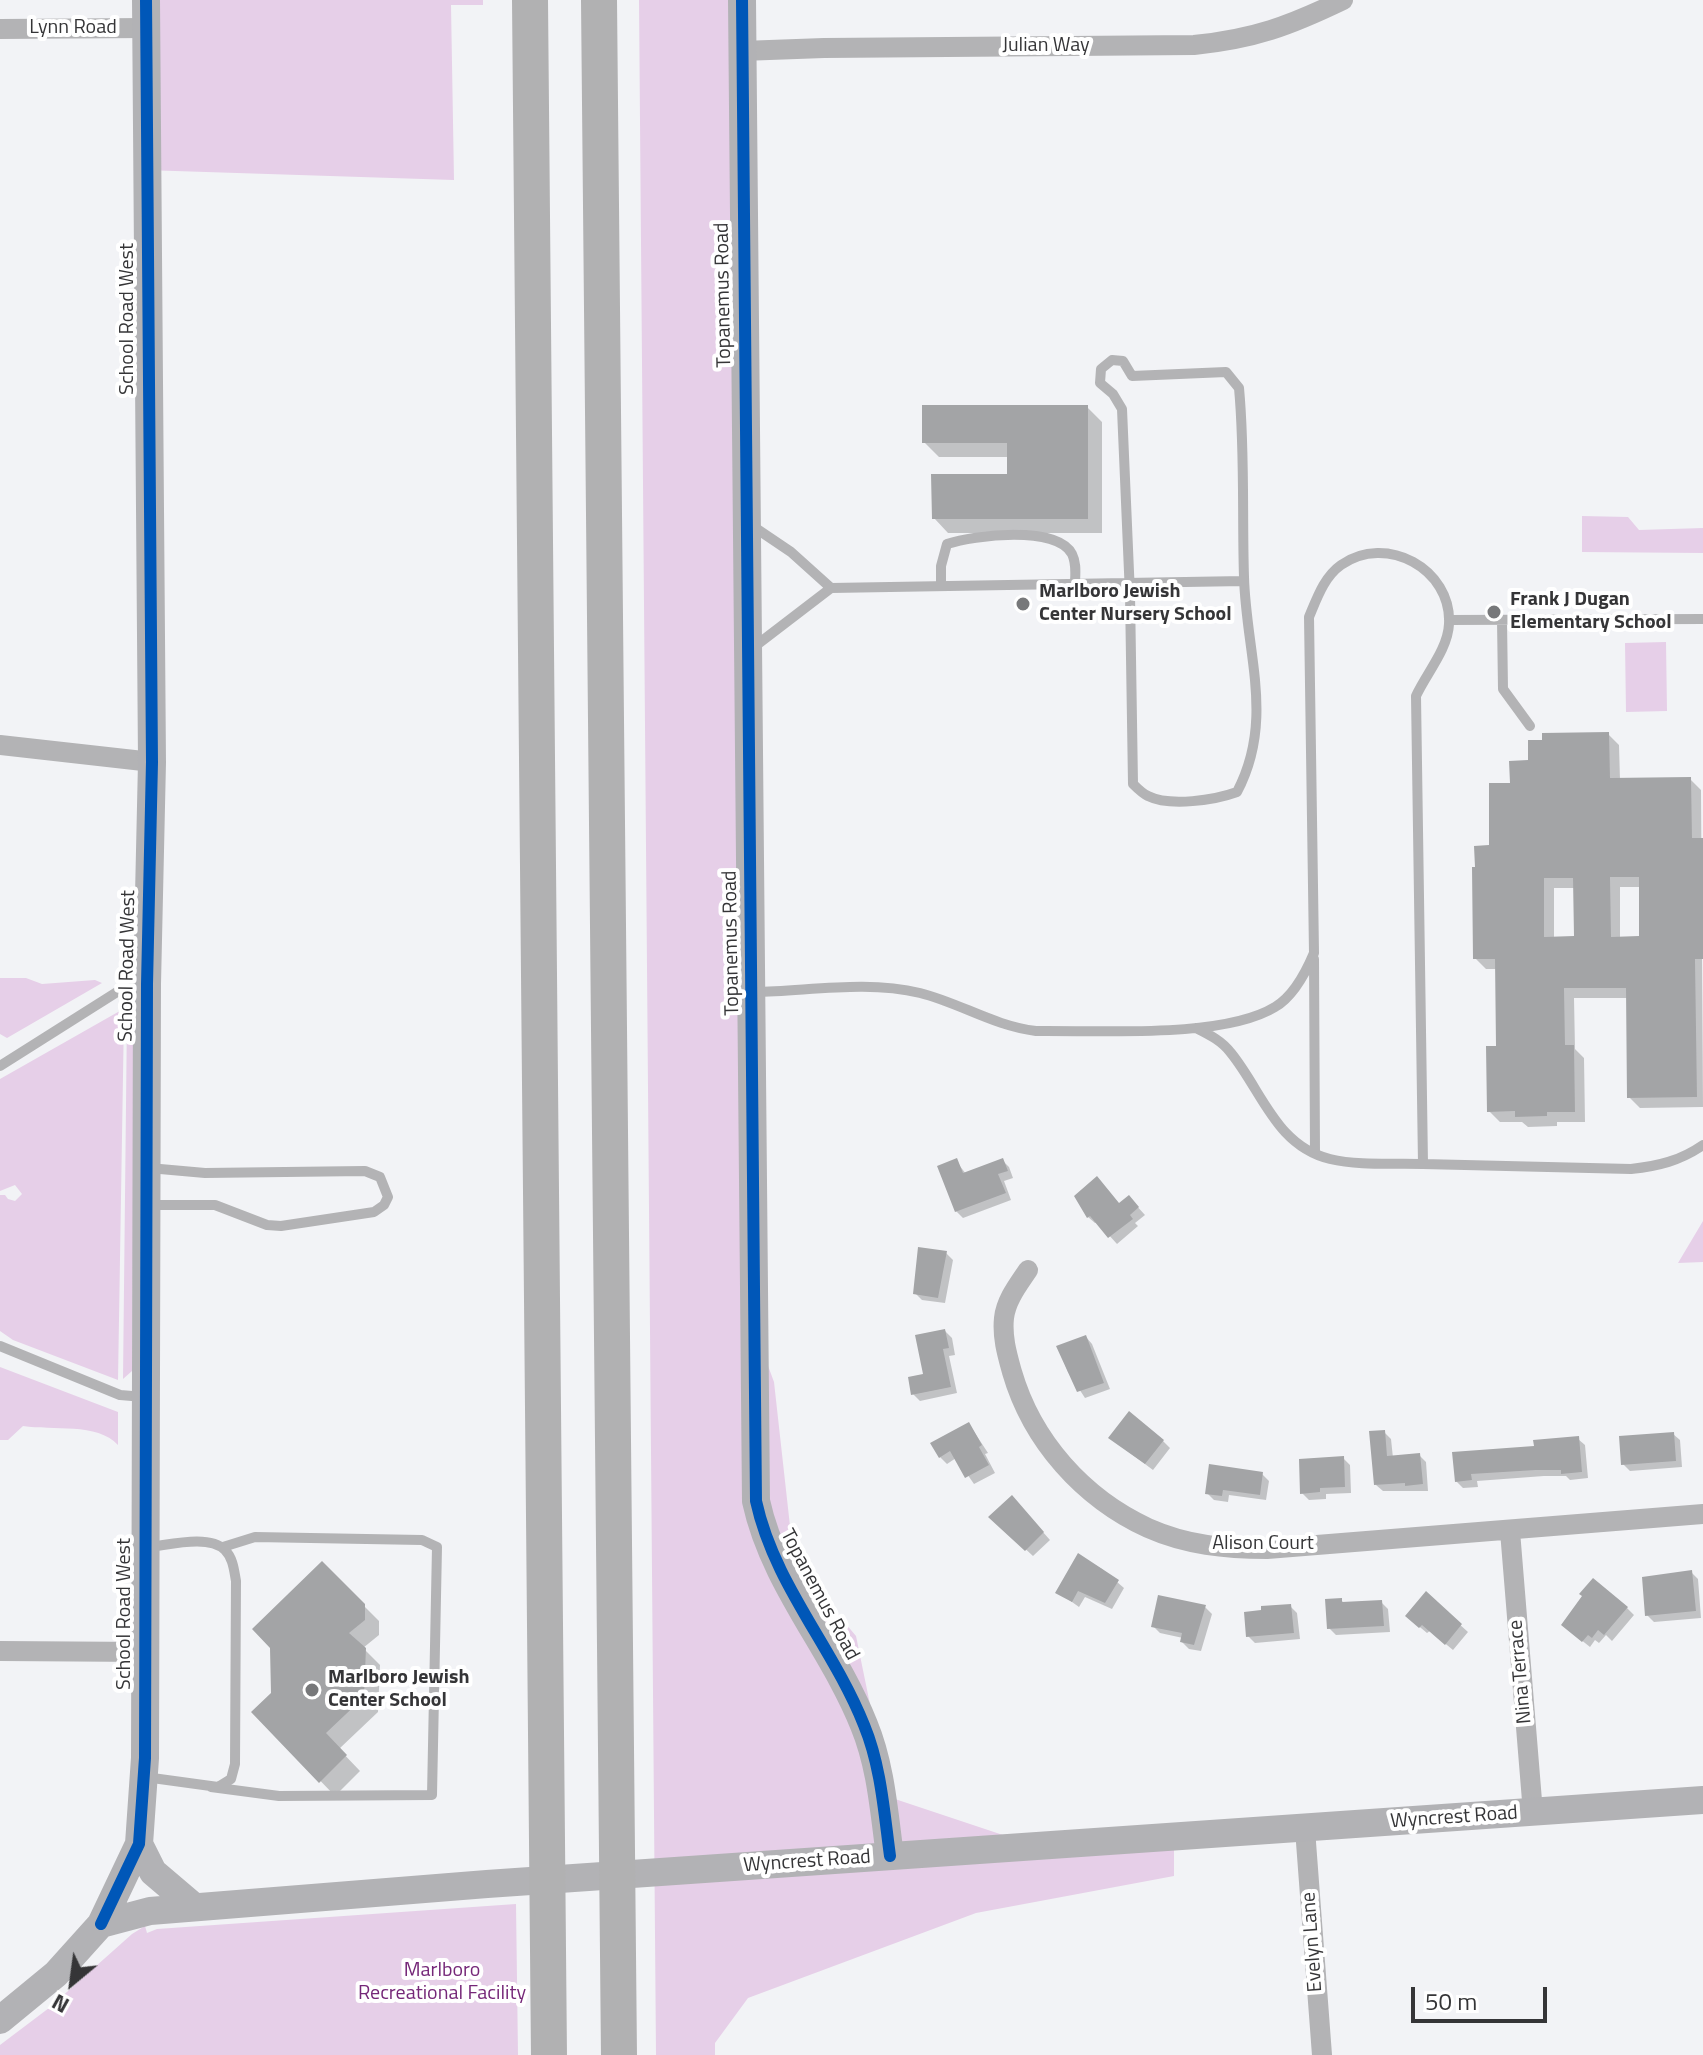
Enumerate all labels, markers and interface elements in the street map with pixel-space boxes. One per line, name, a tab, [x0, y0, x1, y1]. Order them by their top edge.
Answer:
street label: Lynn Road	[29, 16, 117, 40]
street label: Julian Way	[1002, 34, 1090, 58]
street label: Topanemus Road	[711, 222, 737, 368]
street label: School Road West	[116, 243, 140, 395]
place label: Marlboro Jewish Center Nursery School	[1039, 580, 1232, 627]
place label: Frank J Dugan Elementary School	[1510, 588, 1672, 635]
marker: Marlboro Jewish Center Nursery School	[1014, 595, 1032, 613]
marker: Frank J Dugan Elementary School	[1485, 603, 1503, 621]
street label: Topanemus Road	[719, 870, 745, 1016]
street label: School Road West	[115, 890, 141, 1042]
street label: Topanemus Road	[774, 1525, 864, 1665]
street label: Alison Court	[1212, 1532, 1314, 1556]
street label: School Road West	[113, 1538, 137, 1690]
street label: Nina Terrace	[1504, 1619, 1538, 1725]
place label: Marlboro Jewish Center School	[328, 1666, 469, 1713]
marker: Marlboro Jewish Center School	[303, 1681, 321, 1699]
street label: Wyncrest Road	[1389, 1802, 1519, 1834]
street label: Wyncrest Road	[742, 1846, 872, 1878]
street label: Evelyn Lane	[1298, 1891, 1328, 1993]
north arrow	[32, 1943, 112, 2023]
park label: Marlboro Recreational Facility	[358, 1959, 526, 2006]
scale bar	[1415, 1971, 1551, 2021]
text: 50 m	[1425, 1983, 1477, 2019]
text: N	[45, 1985, 75, 2023]

